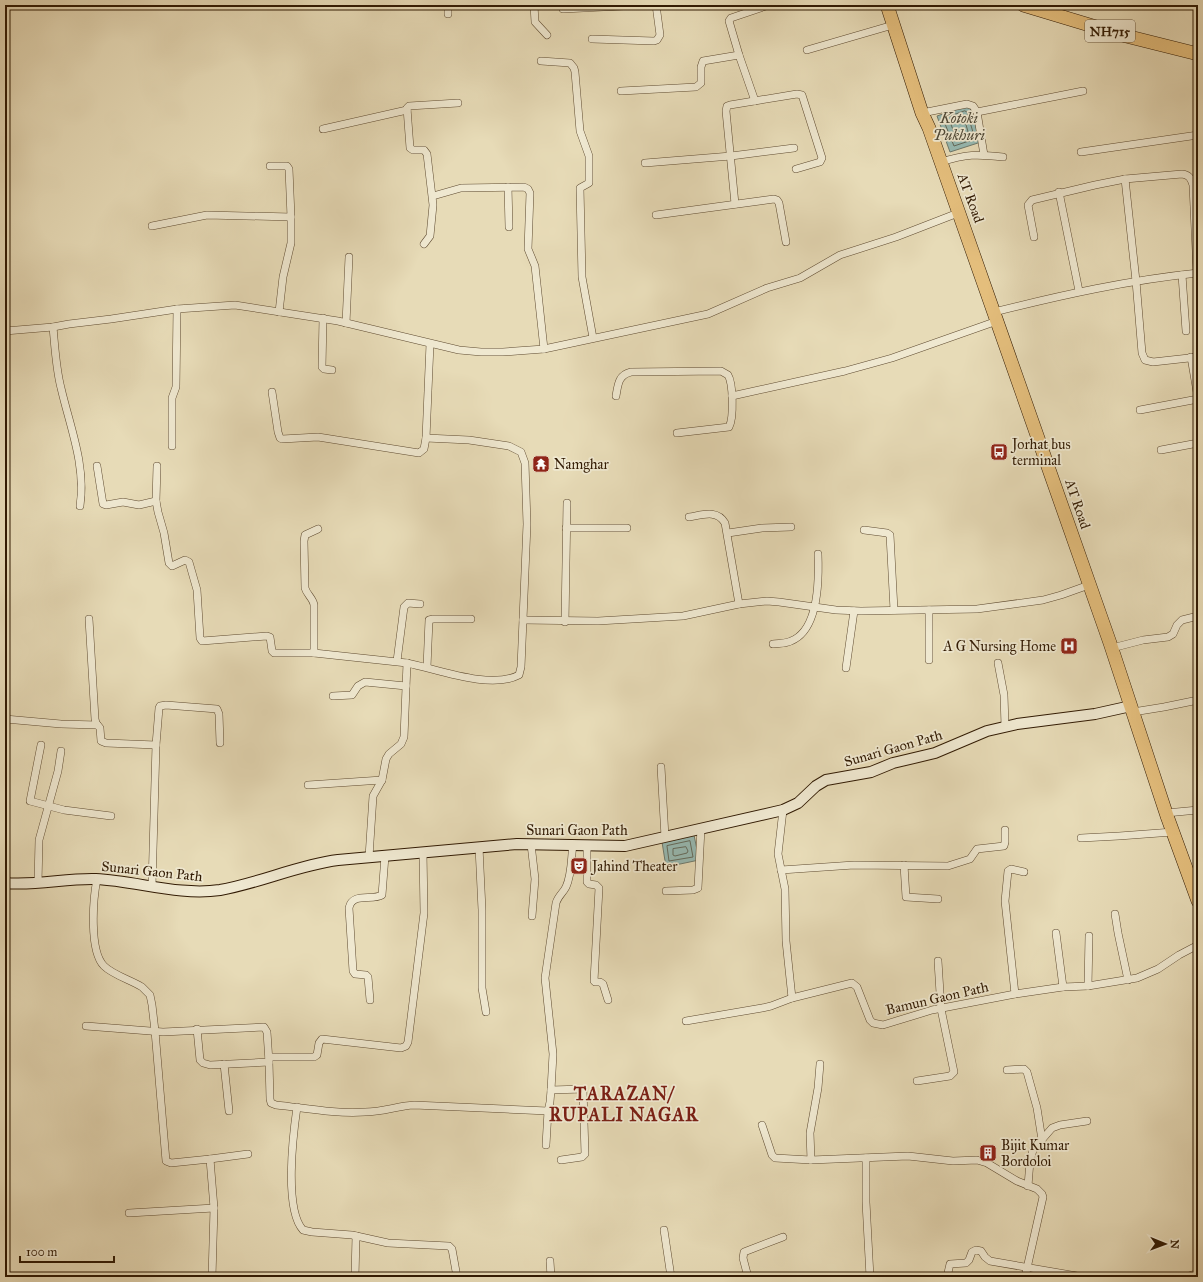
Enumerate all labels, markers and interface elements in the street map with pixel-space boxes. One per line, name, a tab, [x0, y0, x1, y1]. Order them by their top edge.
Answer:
road number: NH715	[1085, 20, 1135, 42]
water label: Kotoki Pukhuri	[933, 109, 986, 144]
street label: AT Road	[953, 170, 987, 225]
place label: Jorhat bus terminal	[1010, 436, 1071, 469]
bus stop icon: Jorhat bus terminal	[989, 442, 1009, 462]
temple icon: Namghar	[531, 454, 551, 474]
place label: Namghar	[554, 456, 609, 473]
street label: AT Road	[1061, 476, 1094, 531]
hospital icon: A G Nursing Home	[1059, 636, 1079, 656]
place label: A G Nursing Home	[942, 638, 1056, 655]
street label: Sunari Gaon Path	[842, 726, 944, 771]
street label: Sunari Gaon Path	[526, 822, 628, 839]
theatre icon: Jahind Theater	[569, 856, 589, 876]
street label: Sunari Gaon Path	[101, 858, 203, 885]
place label: Jahind Theater	[590, 858, 678, 876]
street label: Bamun Gaon Path	[884, 978, 990, 1019]
district label: TARAZAN/ RUPALI NAGAR	[549, 1083, 699, 1126]
place label: Bijit Kumar Bordoloi	[1001, 1137, 1070, 1170]
building icon: Bijit Kumar Bordoloi	[978, 1143, 998, 1163]
north arrow	[1145, 1224, 1185, 1264]
scale bar	[20, 1238, 114, 1264]
text: N	[1168, 1239, 1181, 1250]
text: 100 m	[26, 1245, 57, 1259]

